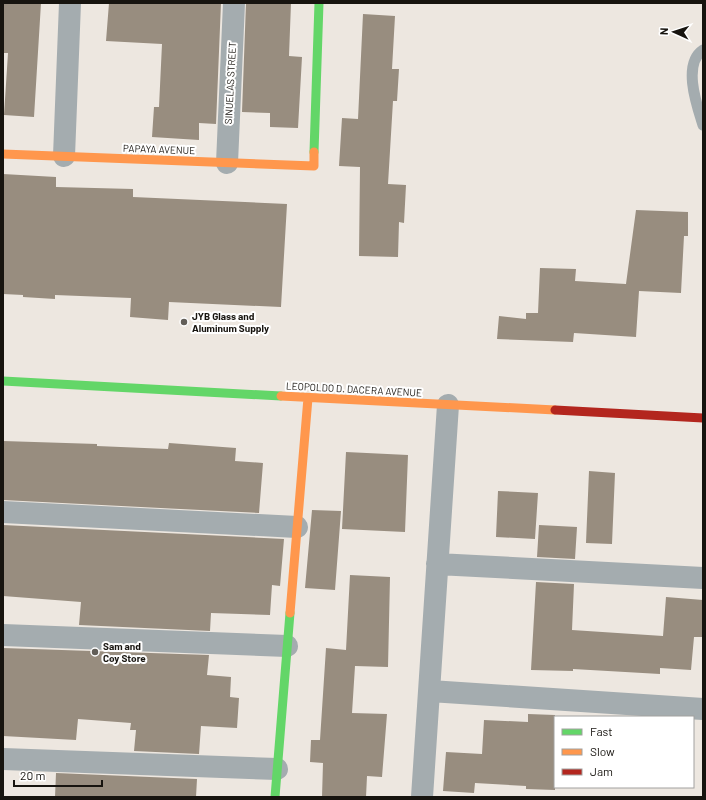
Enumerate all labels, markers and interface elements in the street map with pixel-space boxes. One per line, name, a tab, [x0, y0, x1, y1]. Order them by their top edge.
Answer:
north arrow	[654, 12, 694, 52]
text: N	[657, 27, 670, 35]
street label: SINUELAS STREET	[222, 41, 238, 125]
street label: PAPAYA AVENUE	[123, 142, 195, 156]
place label: JYB Glass and Aluminum Supply	[192, 310, 269, 334]
marker: JYB Glass and Aluminum Supply	[179, 317, 189, 327]
street label: LEOPOLDO D. DACERA AVENUE	[286, 379, 422, 399]
place label: Sam and Coy Store	[103, 640, 146, 664]
marker: Sam and Coy Store	[90, 647, 100, 657]
legend	[554, 716, 694, 788]
text: Fast	[590, 724, 613, 738]
text: Slow	[590, 744, 615, 758]
scale bar	[14, 762, 102, 788]
text: Jam	[590, 764, 613, 778]
text: 20 m	[20, 768, 46, 782]

